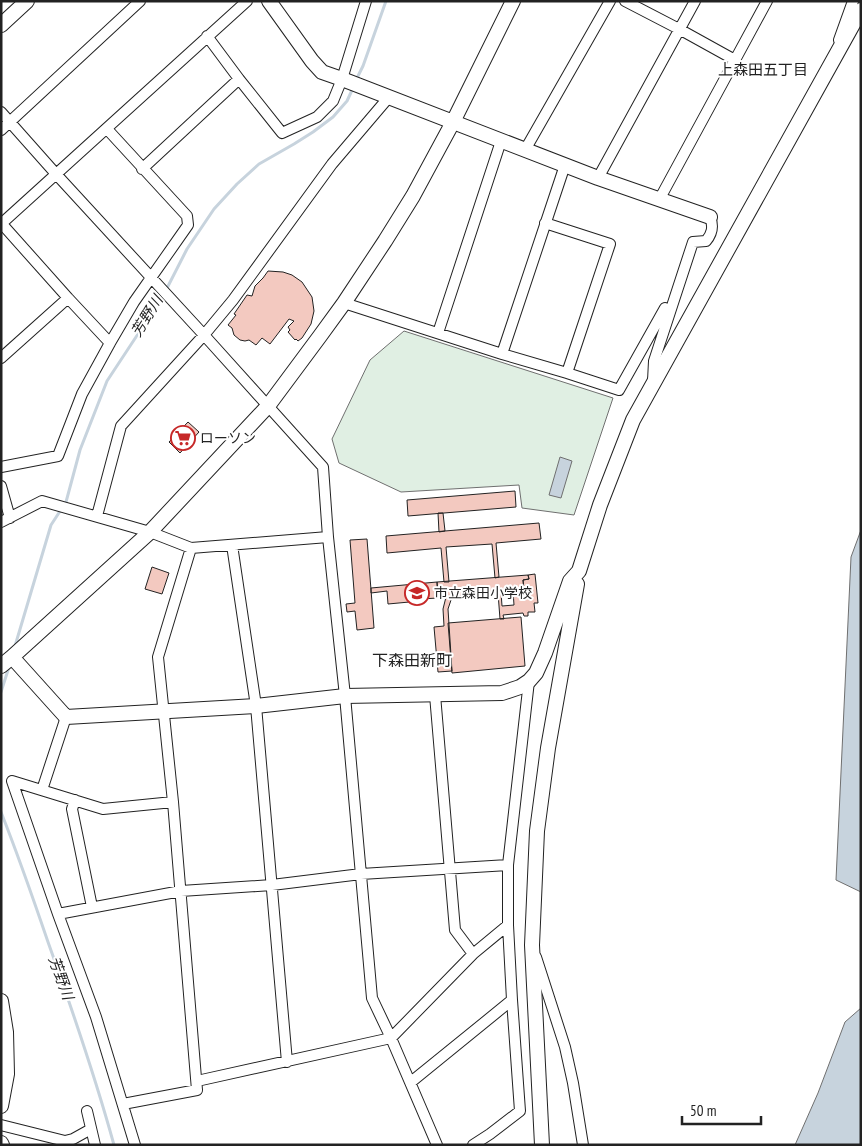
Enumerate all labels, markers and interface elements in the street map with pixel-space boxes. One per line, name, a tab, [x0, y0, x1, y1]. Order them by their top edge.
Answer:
district label: 上森田五丁目	[718, 60, 808, 79]
water label: 芳野川	[127, 290, 168, 340]
supermarket icon: ローソン	[170, 425, 196, 451]
place label: ローソン	[200, 429, 256, 447]
school or university icon: 市立森田小学校	[404, 580, 430, 606]
place label: 市立森田小学校	[434, 584, 532, 602]
district label: 下森田新町	[372, 650, 452, 670]
water label: 芳野川	[45, 953, 79, 1004]
scale bar	[682, 1094, 761, 1126]
text: 50 m	[690, 1101, 716, 1120]

